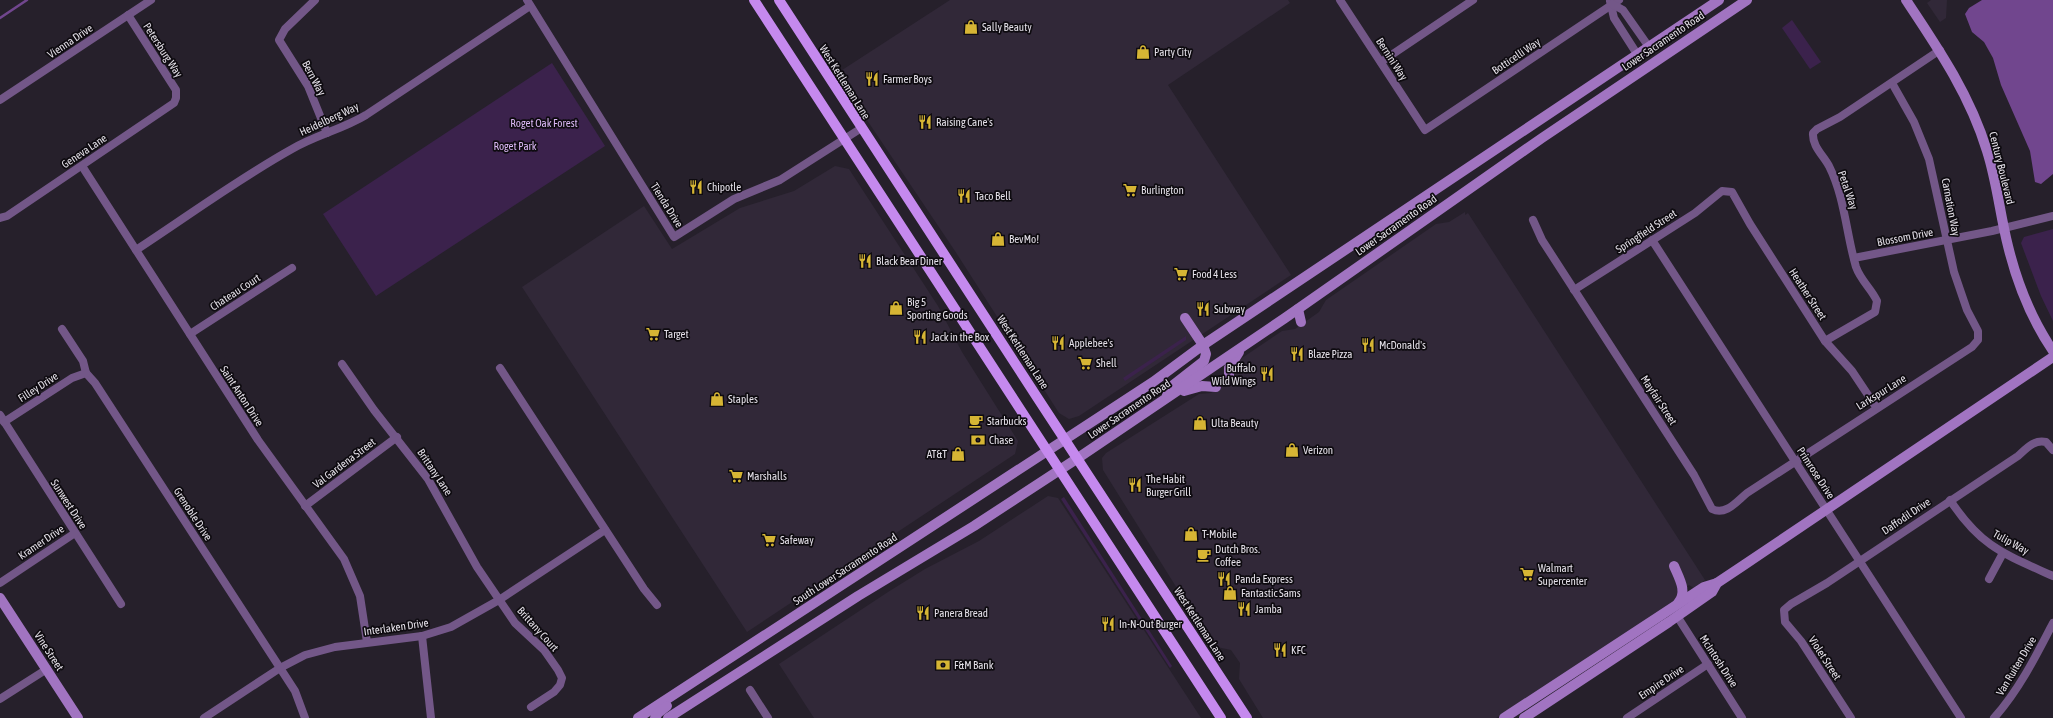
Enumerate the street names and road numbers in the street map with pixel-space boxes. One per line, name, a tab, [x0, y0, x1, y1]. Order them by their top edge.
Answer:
street label: Lower Sacramento Road	[1620, 9, 1706, 73]
street label: Petersburg Way	[141, 21, 185, 80]
street label: Vienna Drive	[45, 22, 95, 60]
street label: Botticelli Way	[1490, 35, 1543, 76]
street label: Bernini Way	[1374, 36, 1410, 83]
street label: West Kettleman Lane	[817, 43, 873, 121]
street label: Bern Way	[300, 59, 328, 98]
street label: Heidelberg Way	[298, 100, 361, 138]
street label: Century Boulevard	[1987, 130, 2017, 206]
street label: Geneva Lane	[59, 132, 109, 170]
street label: Petal Way	[1836, 169, 1860, 211]
street label: Carnation Way	[1940, 177, 1963, 237]
street label: Tienda Drive	[648, 180, 686, 230]
street label: Lower Sacramento Road	[1353, 192, 1439, 258]
street label: Springfield Street	[1613, 207, 1679, 255]
street label: Blossom Drive	[1876, 226, 1934, 248]
street label: Heather Street	[1787, 266, 1829, 322]
street label: Chateau Court	[208, 271, 262, 313]
street label: West Kettleman Lane	[995, 313, 1051, 391]
street label: Saint Anton Drive	[218, 364, 266, 428]
street label: Filley Drive	[16, 370, 60, 404]
street label: Larkspur Lane	[1854, 372, 1908, 412]
street label: Mayfair Street	[1639, 373, 1679, 427]
street label: Lower Sacramento Road	[1086, 377, 1172, 441]
street label: Val Gardena Street	[310, 436, 378, 490]
street label: Primrose Drive	[1795, 445, 1837, 501]
street label: Brittany Lane	[415, 446, 455, 498]
street label: Sunwest Drive	[49, 477, 89, 531]
street label: Grenoble Drive	[172, 485, 214, 543]
street label: Daffodil Drive	[1879, 495, 1933, 537]
street label: Kramer Drive	[16, 522, 66, 562]
street label: Tulip Way	[1991, 527, 2031, 557]
street label: South Lower Sacramento Road	[791, 531, 899, 607]
street label: West Kettleman Lane	[1172, 585, 1228, 663]
street label: Brittany Court	[515, 604, 561, 654]
street label: Interlaken Drive	[363, 617, 429, 637]
street label: Vine Street	[32, 629, 66, 673]
street label: McIntosh Drive	[1698, 633, 1740, 689]
street label: Violet Street	[1806, 634, 1844, 682]
street label: Van Ruiten Drive	[1994, 634, 2038, 698]
street label: Empire Drive	[1636, 663, 1686, 701]

